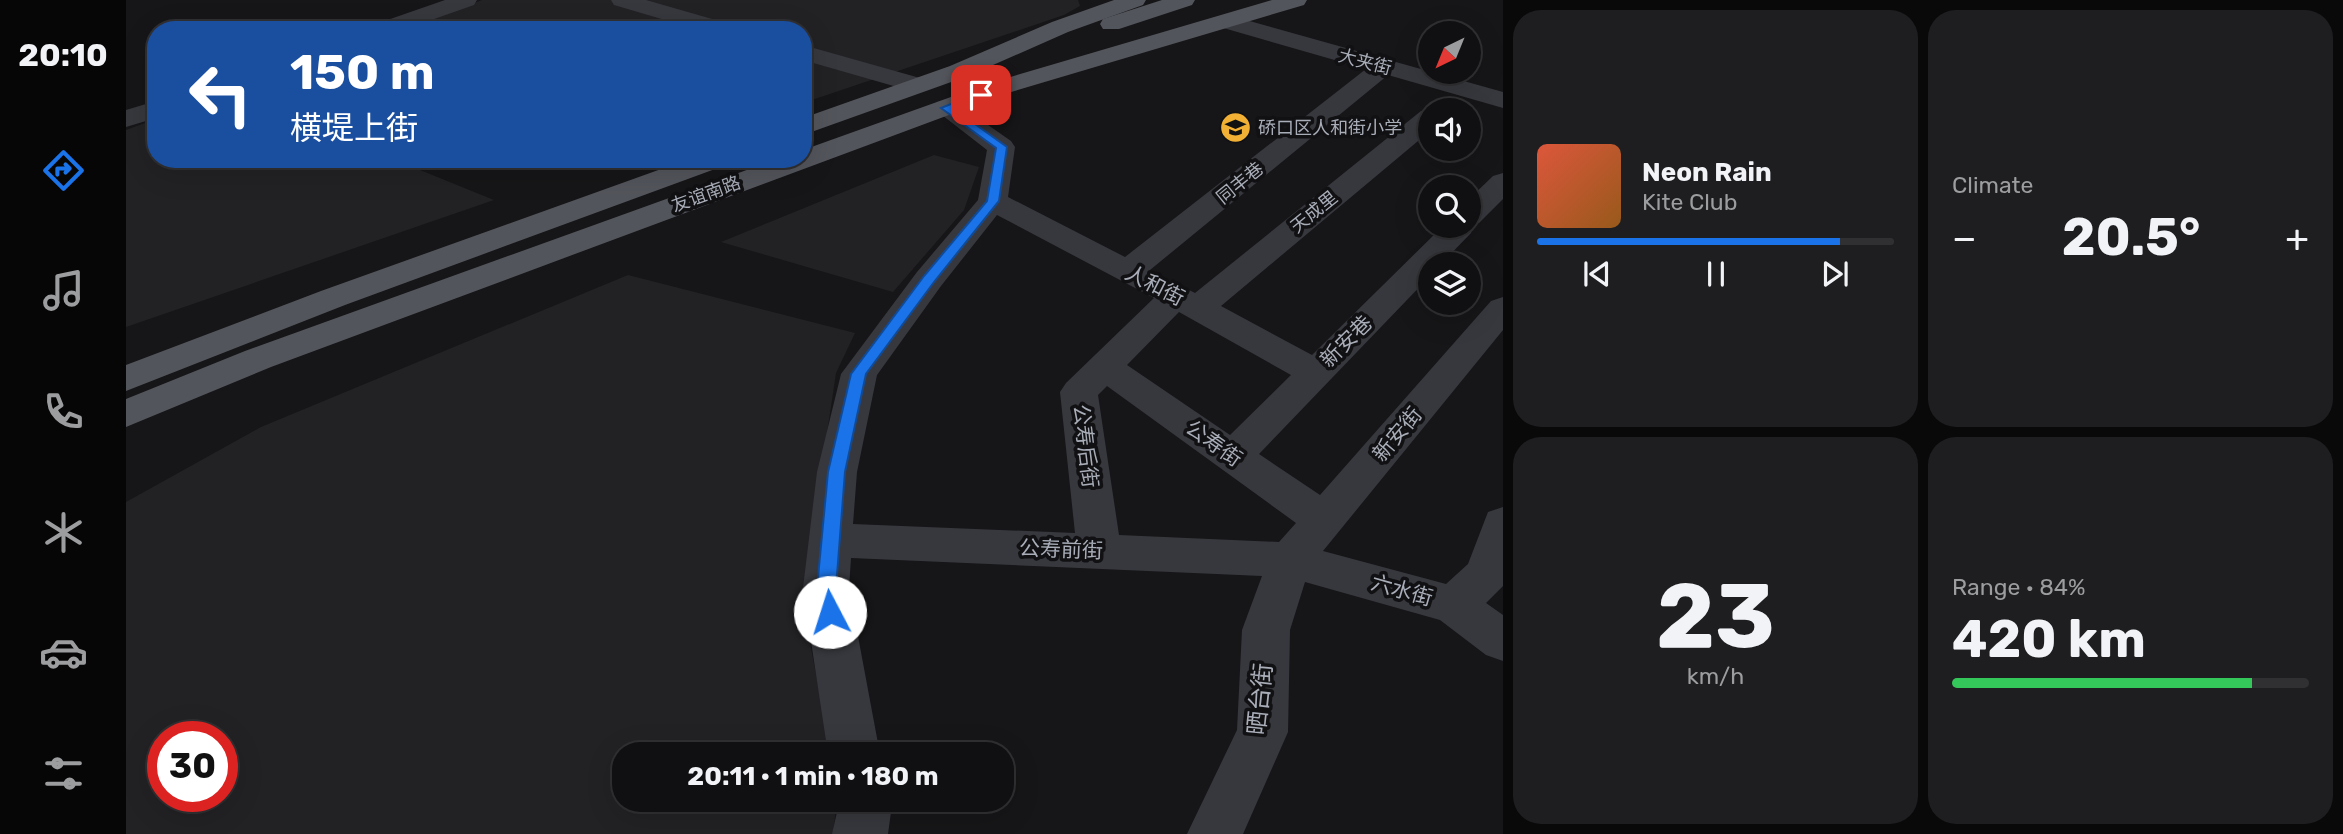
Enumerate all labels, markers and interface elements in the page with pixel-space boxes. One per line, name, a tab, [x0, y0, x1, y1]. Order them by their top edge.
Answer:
north arrow	[1418, 21, 1480, 84]
map controls	[1418, 21, 1481, 315]
text: 20:10	[18, 36, 108, 74]
text: 150 m	[290, 43, 435, 101]
street label: 大夹街	[1336, 44, 1394, 80]
icon: left	[175, 49, 266, 140]
pin	[951, 65, 1011, 125]
icon: arrive	[962, 76, 1000, 114]
button: sound	[1418, 98, 1481, 161]
text: 横堤上街	[290, 109, 418, 147]
school or university icon: 硚口区人和街小学	[1218, 111, 1252, 145]
place label: 硚口区人和街小学	[1258, 117, 1402, 139]
icon: directions	[39, 146, 88, 195]
street label: 同丰巷	[1212, 157, 1268, 209]
text: Neon Rain	[1642, 157, 1772, 188]
street label: 友谊南路	[668, 171, 744, 217]
text: Climate	[1952, 171, 2033, 199]
button: search	[1418, 175, 1481, 238]
street label: 天成里	[1286, 186, 1342, 238]
text: Kite Club	[1642, 188, 1737, 216]
text: 20.5°	[2062, 206, 2200, 268]
text: −	[1952, 215, 1977, 261]
text: +	[2285, 215, 2309, 261]
button: layers	[1418, 252, 1481, 315]
icon: previous	[1578, 255, 1616, 293]
icon: pause	[1697, 255, 1735, 293]
icon: next	[1816, 255, 1854, 293]
street label: 人和街	[1121, 260, 1189, 310]
icon: music	[39, 266, 88, 315]
street label: 新安巷	[1315, 310, 1377, 372]
icon: phone	[39, 387, 88, 436]
street label: 新安街	[1367, 402, 1427, 466]
street label: 公寿后街	[1068, 403, 1104, 489]
street label: 公寿街	[1181, 415, 1247, 471]
icon: climate	[39, 508, 88, 557]
street label: 公寿前街	[1019, 535, 1103, 563]
text: 23	[1656, 562, 1775, 670]
street label: 六水街	[1368, 569, 1436, 611]
text: Range · 84%	[1952, 573, 2086, 601]
position arrow	[793, 575, 867, 649]
text: 420 km	[1952, 608, 2146, 670]
icon: car	[39, 628, 88, 677]
street label: 晒台街	[1242, 662, 1278, 736]
text: km/h	[1687, 662, 1744, 690]
speed limit sign: 30	[147, 721, 238, 812]
icon: filters	[39, 749, 88, 798]
text: 20:11 · 1 min · 180 m	[687, 761, 939, 792]

